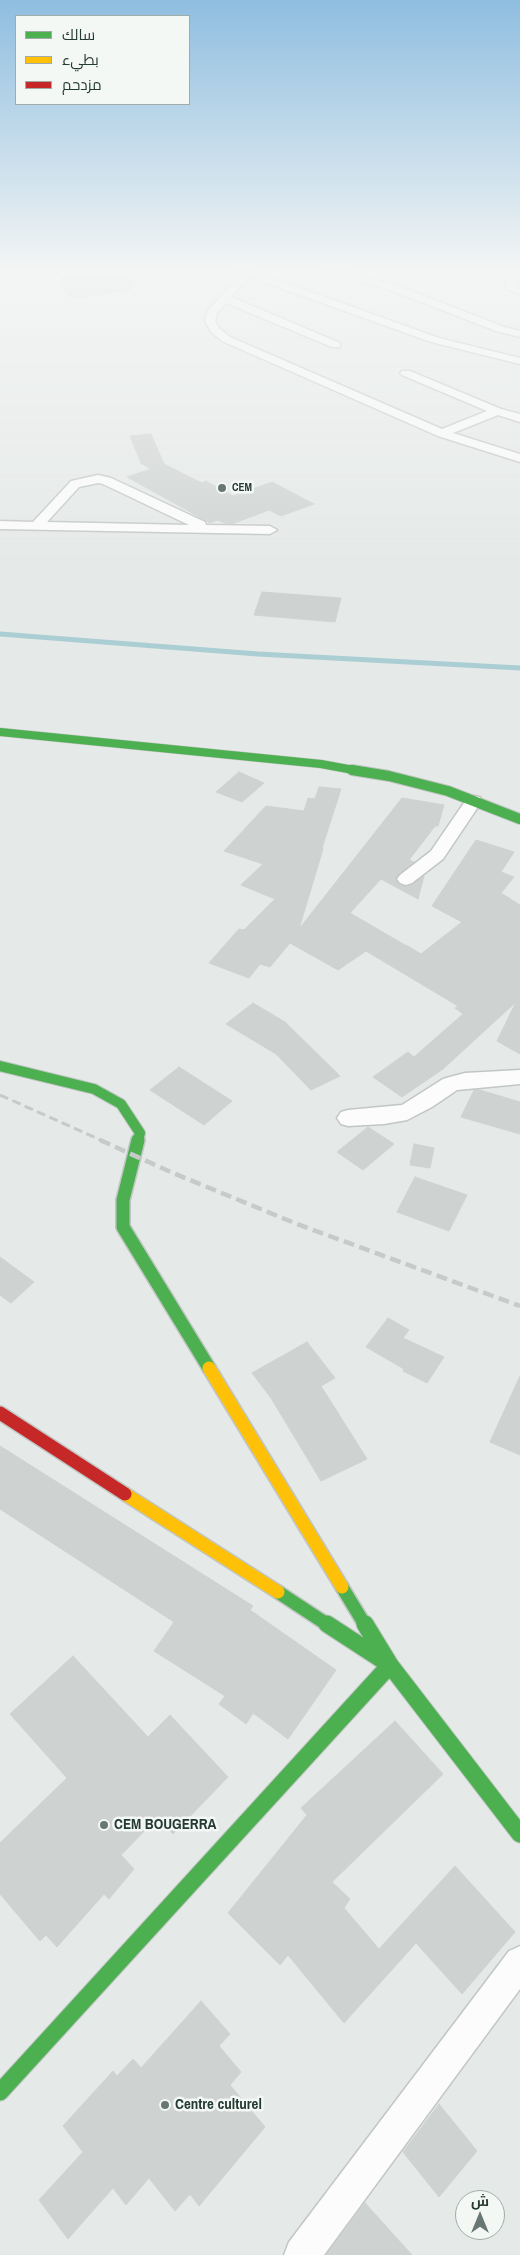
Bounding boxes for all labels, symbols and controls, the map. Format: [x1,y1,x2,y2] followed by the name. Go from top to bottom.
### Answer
[15,15,190,105] legend
[62,24,95,45] text: سالك
[62,49,99,70] text: بطيء
[62,74,102,95] text: مزدحم
[232,481,252,495] place label: CEM
[216,482,228,494] marker: CEM
[114,1816,216,1834] place label: CEM BOUGERRA
[98,1819,110,1831] marker: CEM BOUGERRA
[175,2096,262,2114] place label: Centre culturel
[159,2099,171,2111] marker: Centre culturel
[455,2190,505,2240] north arrow
[471,2192,489,2210] text: ش

